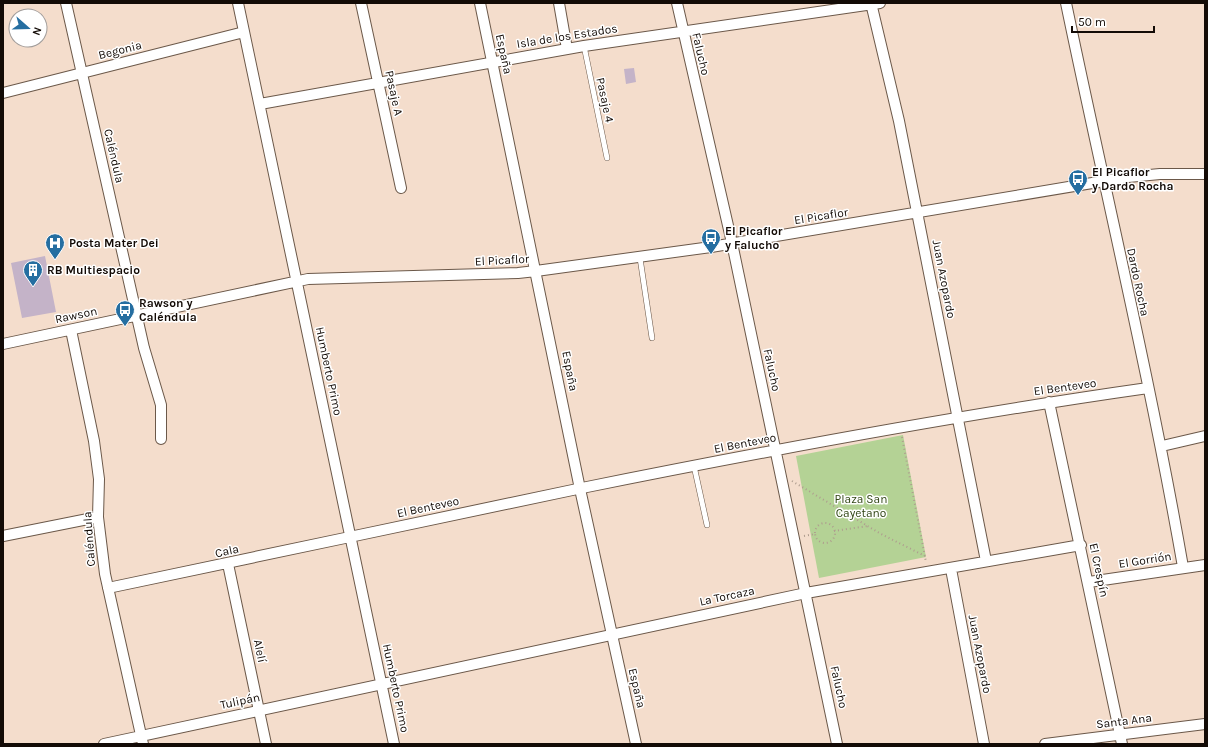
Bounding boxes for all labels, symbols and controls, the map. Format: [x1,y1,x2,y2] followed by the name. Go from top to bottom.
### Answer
[8,8,48,48] north arrow
[1072,8,1154,34] scale bar
[1078,15,1106,29] text: 50 m
[516,21,618,51] street label: Isla de los Estados
[29,25,44,37] text: N
[689,31,713,77] street label: Falucho
[493,33,515,75] street label: España
[97,38,143,62] street label: Begonia
[382,69,406,117] street label: Pasaje A
[593,76,617,124] street label: Pasaje 4
[101,128,127,184] street label: Caléndula
[1092,165,1174,193] place label: El Picaflor y Dardo Rocha
[1067,168,1089,196] bus stop icon: El Picaflor y Dardo Rocha
[793,205,850,227] street label: El Picaflor
[725,224,783,252] place label: El Picaflor y Falucho
[700,227,722,255] bus stop icon: El Picaflor y Falucho
[44,232,66,260] hospital icon: Posta Mater Dei
[69,236,159,250] place label: Posta Mater Dei
[930,239,958,319] street label: Juan Azopardo
[1124,247,1152,317] street label: Dardo Rocha
[474,252,530,268] street label: El Picaflor
[22,259,44,287] building icon: RB Multiespacio
[47,263,140,277] place label: RB Multiespacio
[139,296,197,324] place label: Rawson y Caléndula
[114,299,136,327] bus stop icon: Rawson y Caléndula
[54,304,98,326] street label: Rawson
[313,325,345,417] street label: Humberto Primo
[761,347,783,393] street label: Falucho
[559,350,581,392] street label: España
[1033,376,1097,398] street label: El Benteveo
[713,430,777,456] street label: El Benteveo
[835,492,887,520] park label: Plaza San Cayetano
[396,494,460,520] street label: El Benteveo
[80,511,98,567] street label: Caléndula
[214,542,240,560] street label: Cala
[1086,542,1112,598] street label: El Crespín
[1118,549,1172,571] street label: El Gorrión
[698,583,756,609] street label: La Torcaza
[966,614,994,694] street label: Juan Azopardo
[251,638,269,664] street label: Alelí
[380,642,412,734] street label: Humberto Primo
[828,664,850,710] street label: Falucho
[626,667,648,709] street label: España
[219,690,261,712] street label: Tulipán
[1095,711,1153,731] street label: Santa Ana

